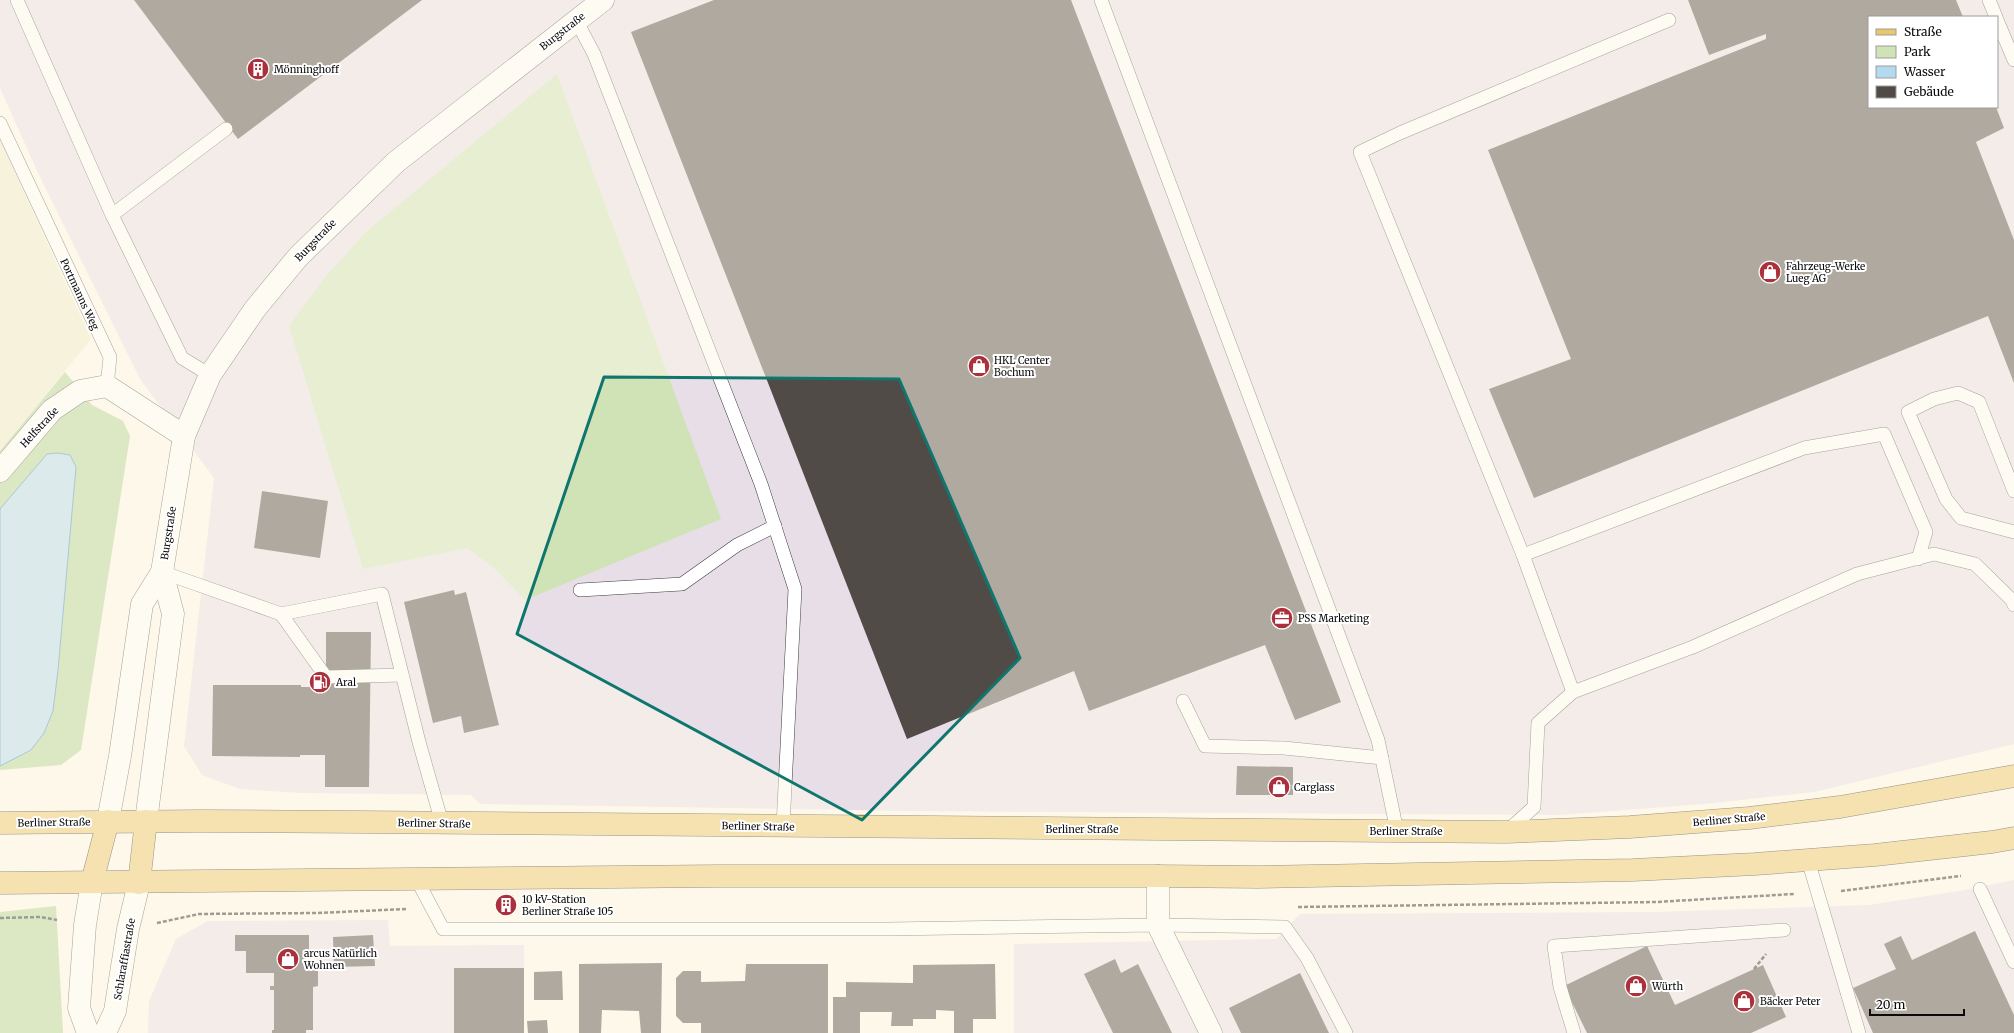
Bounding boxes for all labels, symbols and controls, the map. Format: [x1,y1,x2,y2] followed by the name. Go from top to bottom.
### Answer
[537,10,587,53] street label: Burgstraße
[1868,16,1998,108] legend
[1904,24,1942,39] text: Straße
[1904,44,1931,59] text: Park
[245,56,271,82] building icon: Mönninghoff
[274,63,340,76] place label: Mönninghoff
[1903,64,1946,79] text: Wasser
[1904,84,1954,99] text: Gebäude
[292,217,339,264] street label: Burgstraße
[57,256,102,332] street label: Portmanns Weg
[1757,259,1783,285] shop icon: Fahrzeug-Werke Lueg AG
[1786,260,1865,285] place label: Fahrzeug-Werke Lueg AG
[966,353,992,379] shop icon: HKL Center Bochum
[994,354,1050,379] place label: HKL Center Bochum
[17,404,61,450] street label: Helfstraße
[158,506,179,561] street label: Burgstraße
[1269,605,1295,631] office icon: PSS Marketing
[1298,612,1369,625] place label: PSS Marketing
[307,669,333,695] fuel station icon: Aral
[335,676,356,689] place label: Aral
[1266,774,1292,800] shop icon: Carglass
[1294,781,1335,794] place label: Carglass
[1692,810,1766,829] street label: Berliner Straße
[17,815,91,830] street label: Berliner Straße
[397,816,471,831] street label: Berliner Straße
[721,819,795,834] street label: Berliner Straße
[1046,823,1118,836] street label: Berliner Straße
[1370,825,1442,838] street label: Berliner Straße
[493,892,519,918] building icon: 10 kV-Station Berliner Straße 105
[522,893,614,918] place label: 10 kV-Station Berliner Straße 105
[111,917,138,1001] street label: Schlaraffiastraße
[275,946,301,972] shop icon: arcus Natürlich Wohnen
[303,947,378,972] place label: arcus Natürlich Wohnen
[1623,973,1649,999] shop icon: Würth
[1651,980,1683,993] place label: Würth
[1731,988,1757,1014] shop icon: Bäcker Peter
[1870,991,1964,1017] scale bar
[1760,995,1821,1008] place label: Bäcker Peter
[1876,997,1905,1012] text: 20 m

